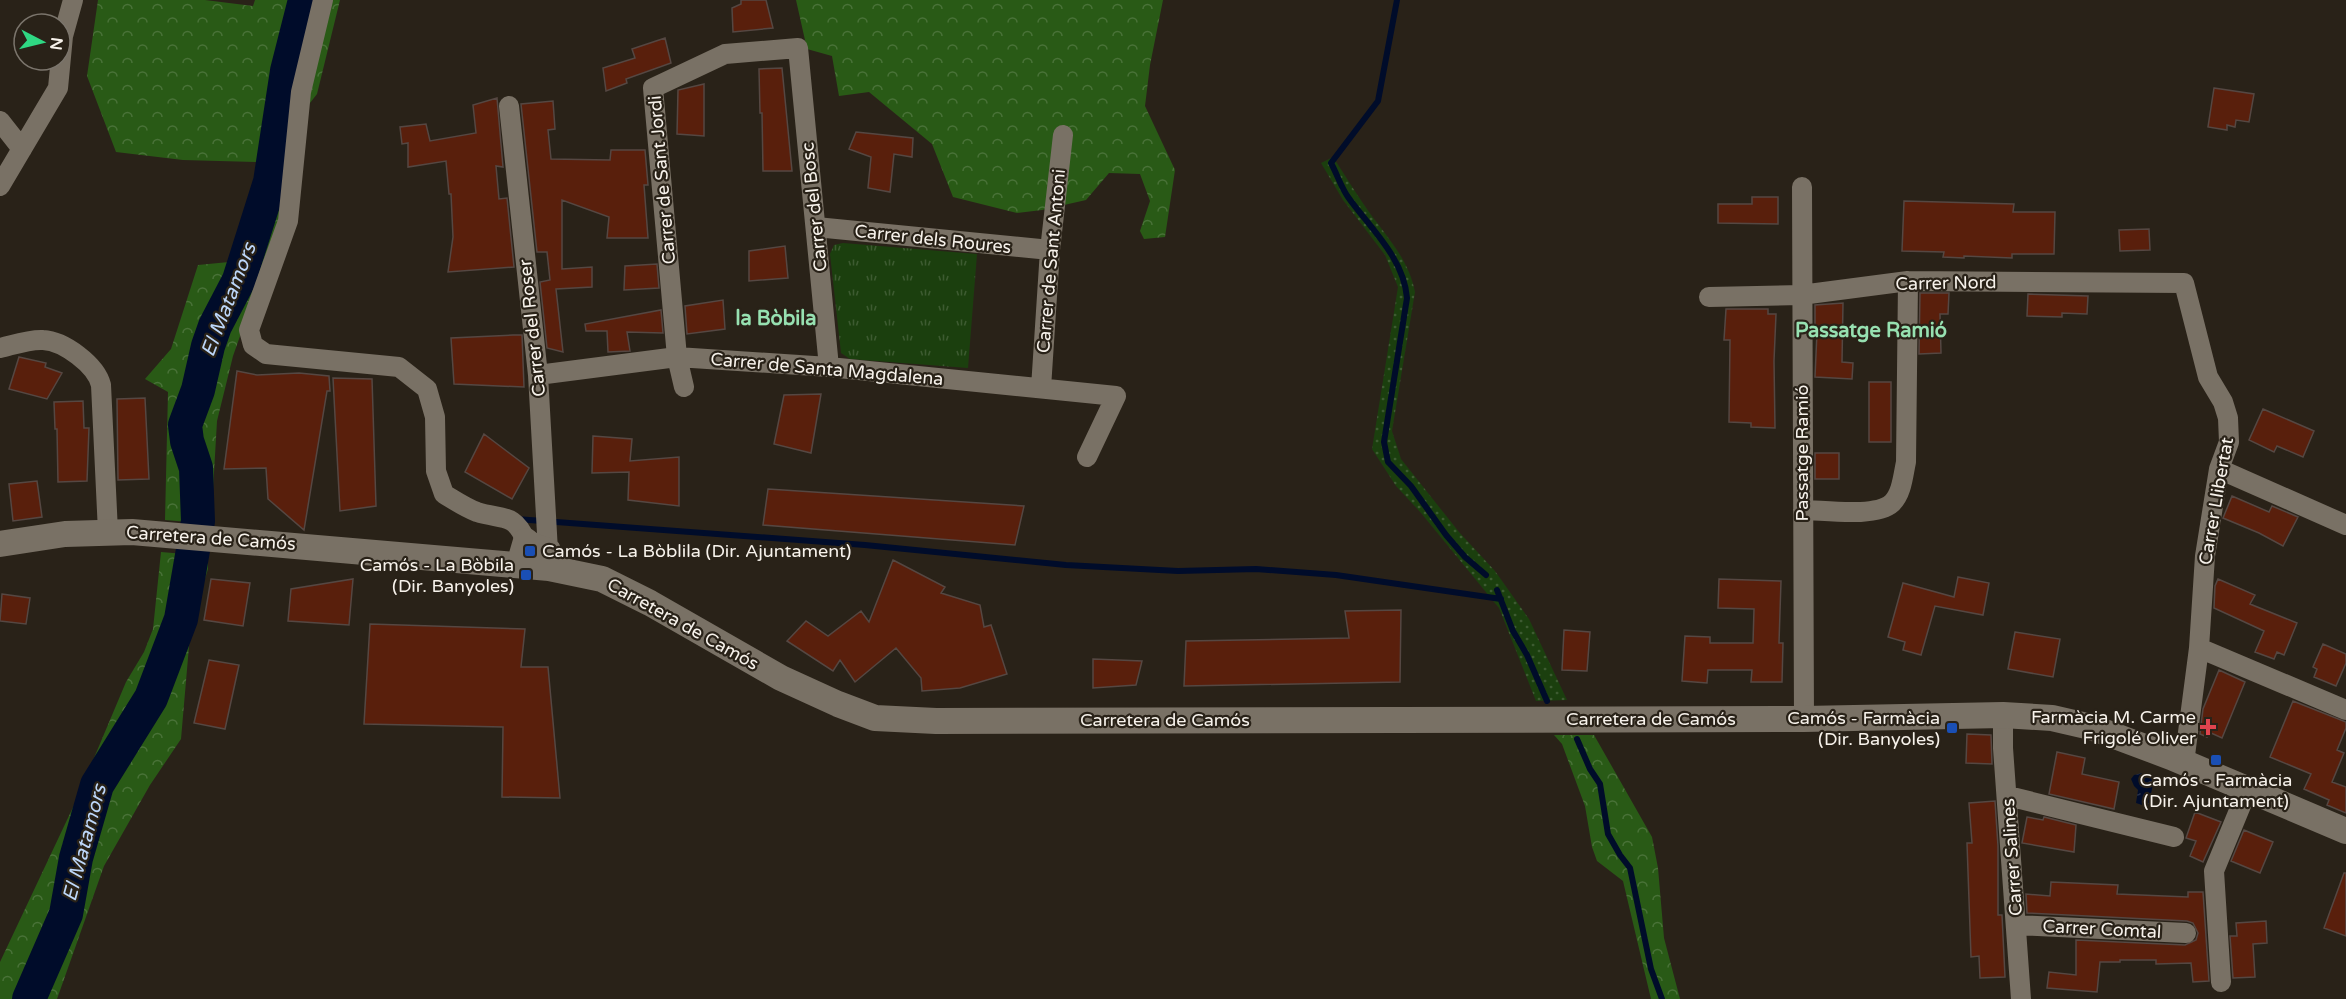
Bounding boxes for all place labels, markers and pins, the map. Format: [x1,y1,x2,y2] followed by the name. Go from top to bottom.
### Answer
[542,540,851,562] place label: Camós - La Bòblila (Dir. Ajuntament)
[523,544,537,558] marker: Camós - La Bòblila (Dir. Ajuntament)
[360,554,514,597] place label: Camós - La Bòbila (Dir. Banyoles)
[519,568,533,582] marker: Camós - La Bòbila (Dir. Banyoles)
[2031,706,2196,749] place label: Farmàcia M. Carme Frigolé Oliver
[1787,707,1940,750] place label: Camós - Farmàcia (Dir. Banyoles)
[2201,720,2215,734] marker: Farmàcia M. Carme Frigolé Oliver
[1945,721,1959,735] marker: Camós - Farmàcia (Dir. Banyoles)
[2209,753,2223,767] marker: Camós - Farmàcia (Dir. Ajuntament)
[2140,769,2292,812] place label: Camós - Farmàcia (Dir. Ajuntament)

